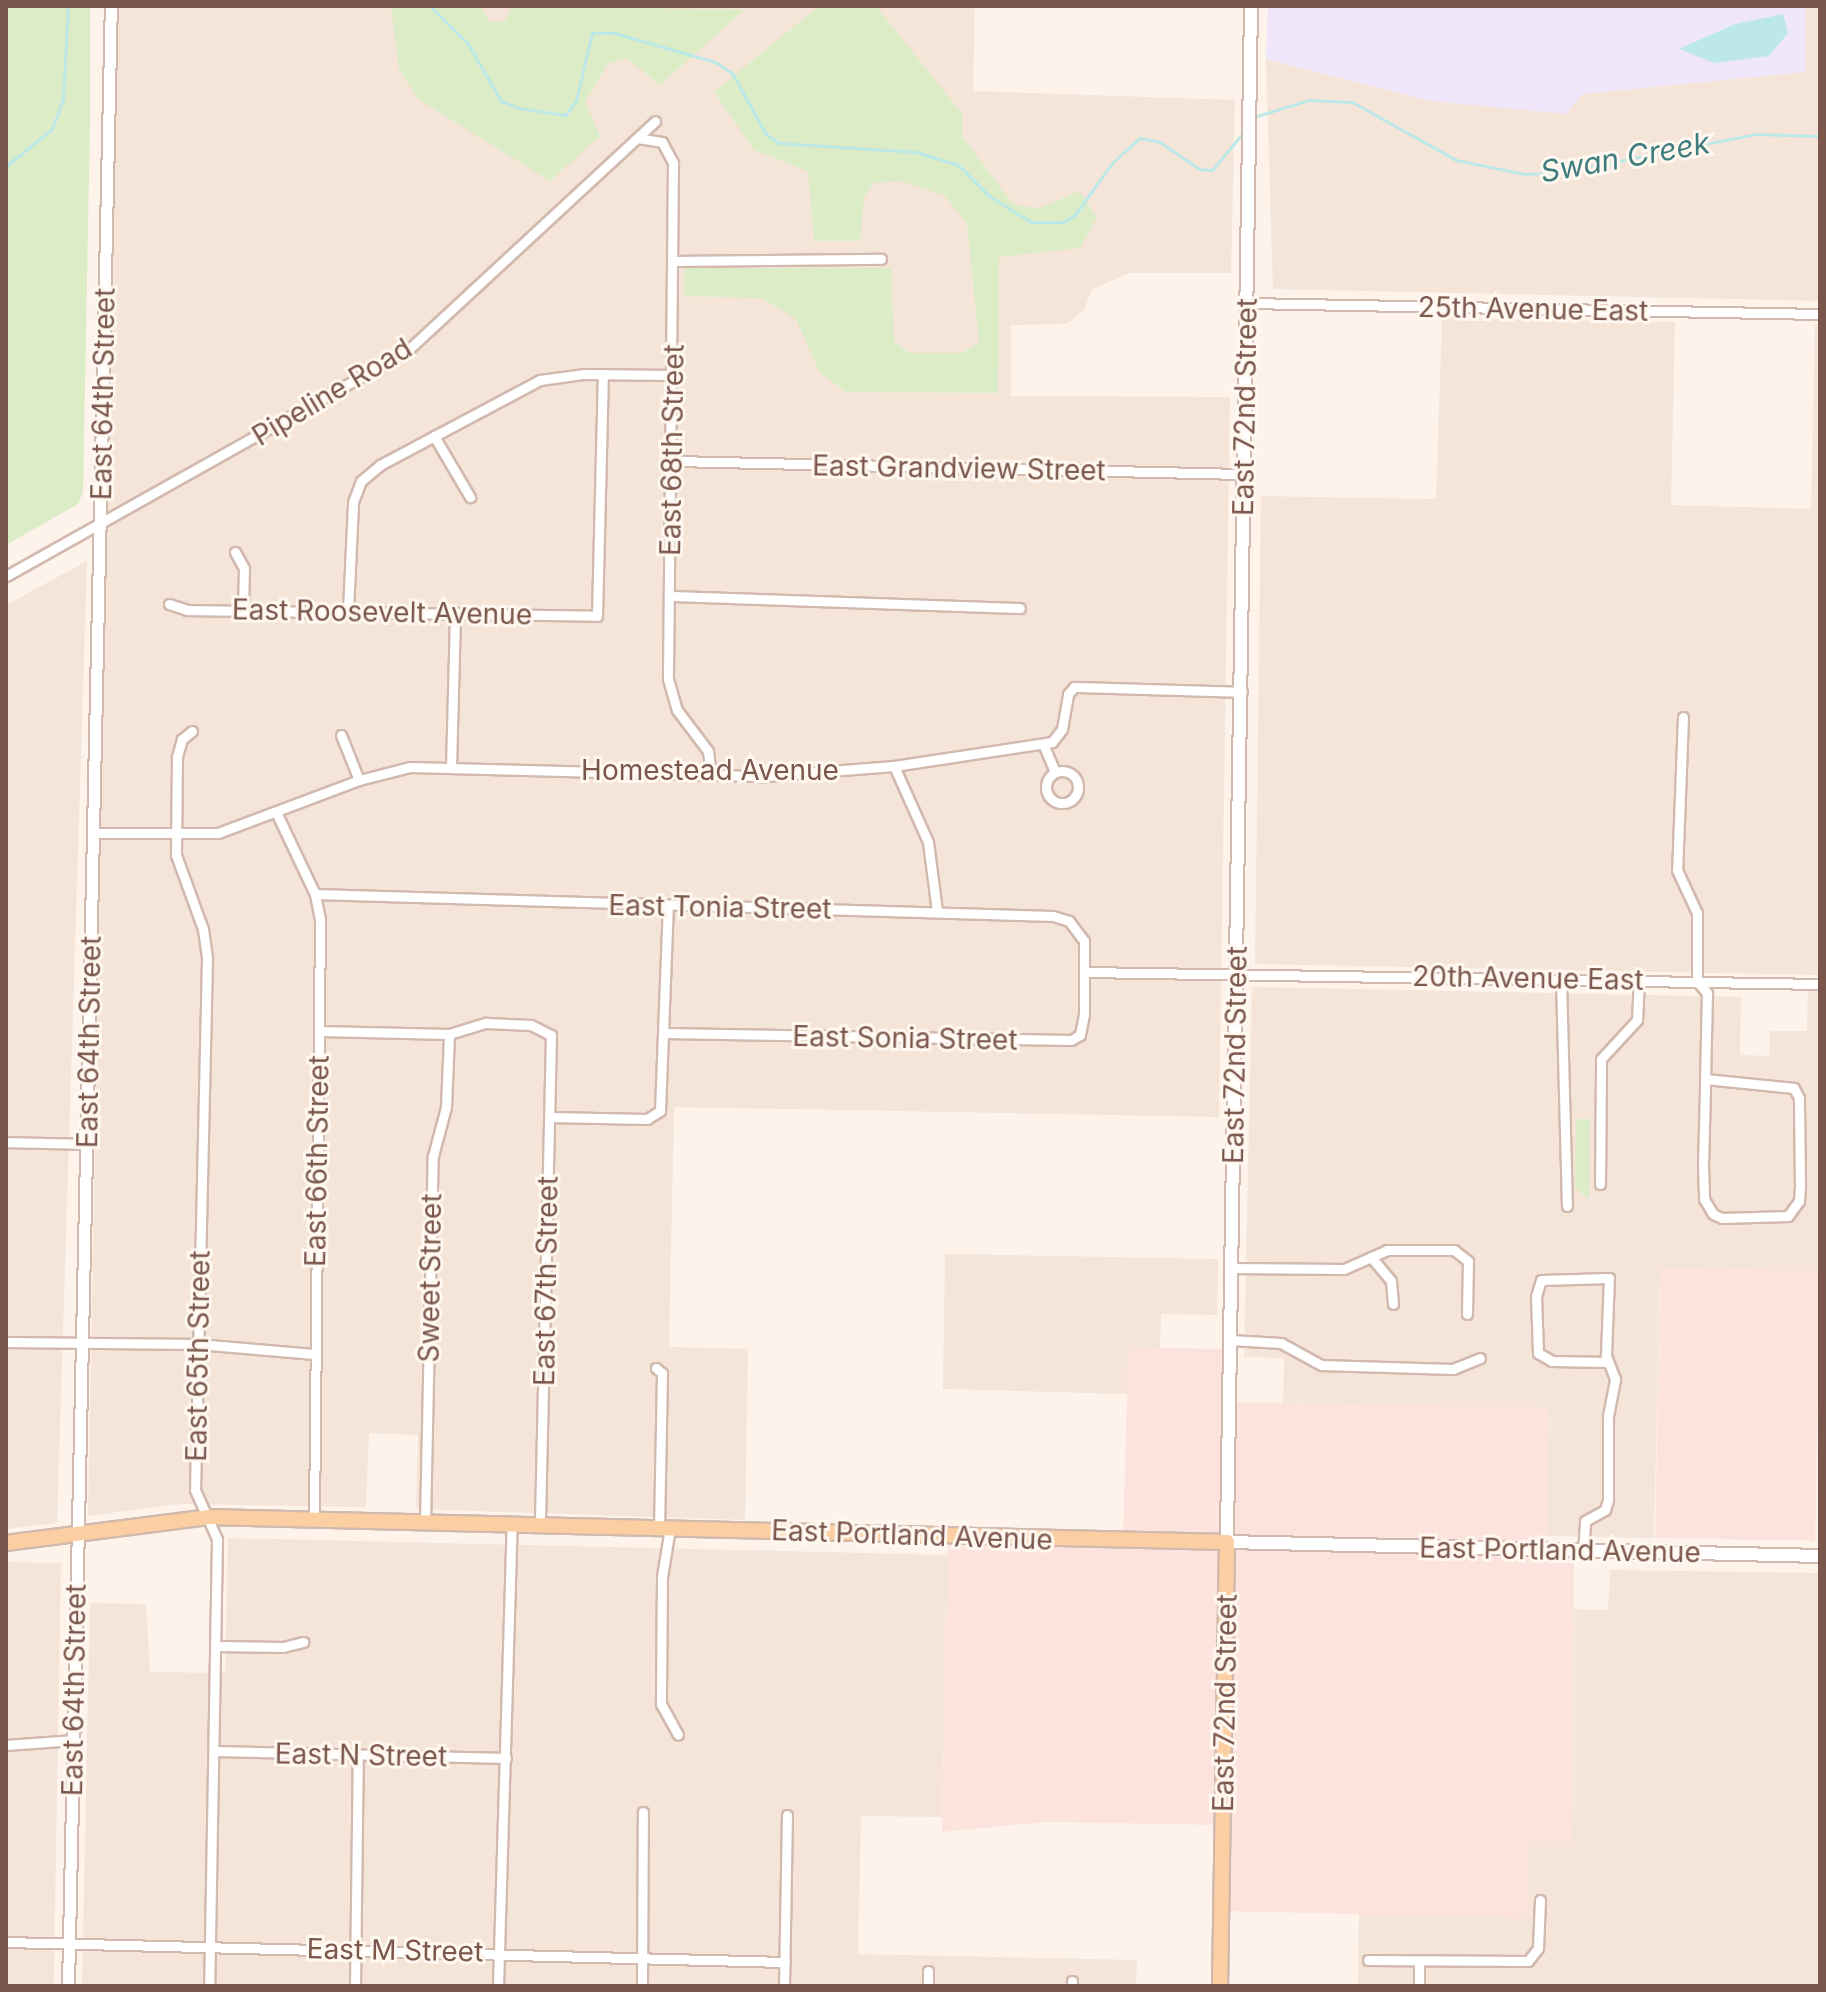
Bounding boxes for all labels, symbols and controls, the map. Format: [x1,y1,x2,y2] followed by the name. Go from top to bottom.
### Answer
[1537,124,1713,190] water label: Swan Creek
[84,288,122,500] street label: East 64th Street
[1418,290,1648,328] street label: 25th Avenue East
[1226,298,1264,516] street label: East 72nd Street
[246,331,418,453] street label: Pipeline Road
[653,344,691,556] street label: East 68th Street
[812,449,1106,487] street label: East Grandview Street
[232,593,532,631] street label: East Roosevelt Avenue
[581,753,839,787] street label: Homestead Avenue
[608,888,832,926] street label: East Tonia Street
[70,936,108,1148] street label: East 64th Street
[1216,946,1254,1164] street label: East 72nd Street
[1412,959,1644,997] street label: 20th Avenue East
[792,1019,1018,1057] street label: East Sonia Street
[298,1055,336,1267] street label: East 66th Street
[527,1176,565,1386] street label: East 67th Street
[412,1193,448,1363] street label: Sweet Street
[179,1250,217,1462] street label: East 65th Street
[771,1513,1053,1557] street label: East Portland Avenue
[1419,1531,1701,1569] street label: East Portland Avenue
[55,1584,93,1796] street label: East 64th Street
[1206,1594,1244,1812] street label: East 72nd Street
[275,1737,447,1773] street label: East N Street
[306,1932,484,1968] street label: East M Street

